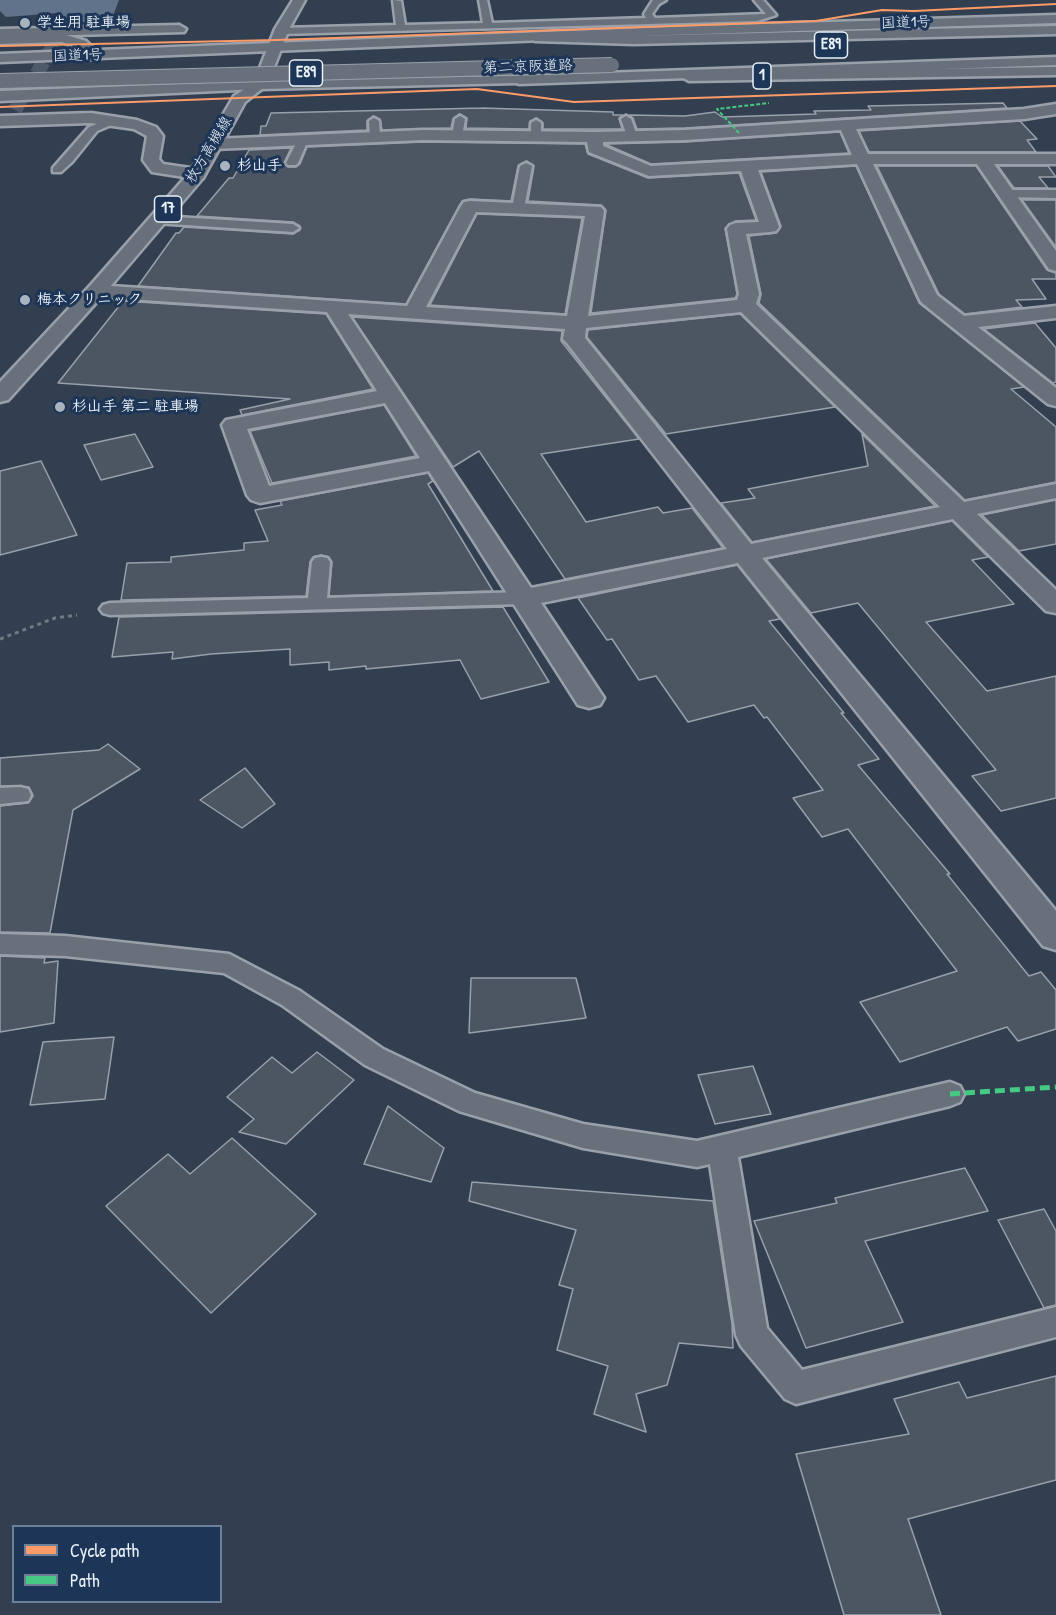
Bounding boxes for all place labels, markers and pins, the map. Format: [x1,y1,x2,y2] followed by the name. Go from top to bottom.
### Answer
[37,14,130,32] place label: 学生用 駐車場
[18,16,32,30] marker: 学生用 駐車場
[237,157,282,175] place label: 杉山手
[218,159,232,173] marker: 杉山手
[37,291,142,309] place label: 梅本クリニック
[18,293,32,307] marker: 梅本クリニック
[72,398,199,416] place label: 杉山手 第二 駐車場
[53,400,67,414] marker: 杉山手 第二 駐車場

